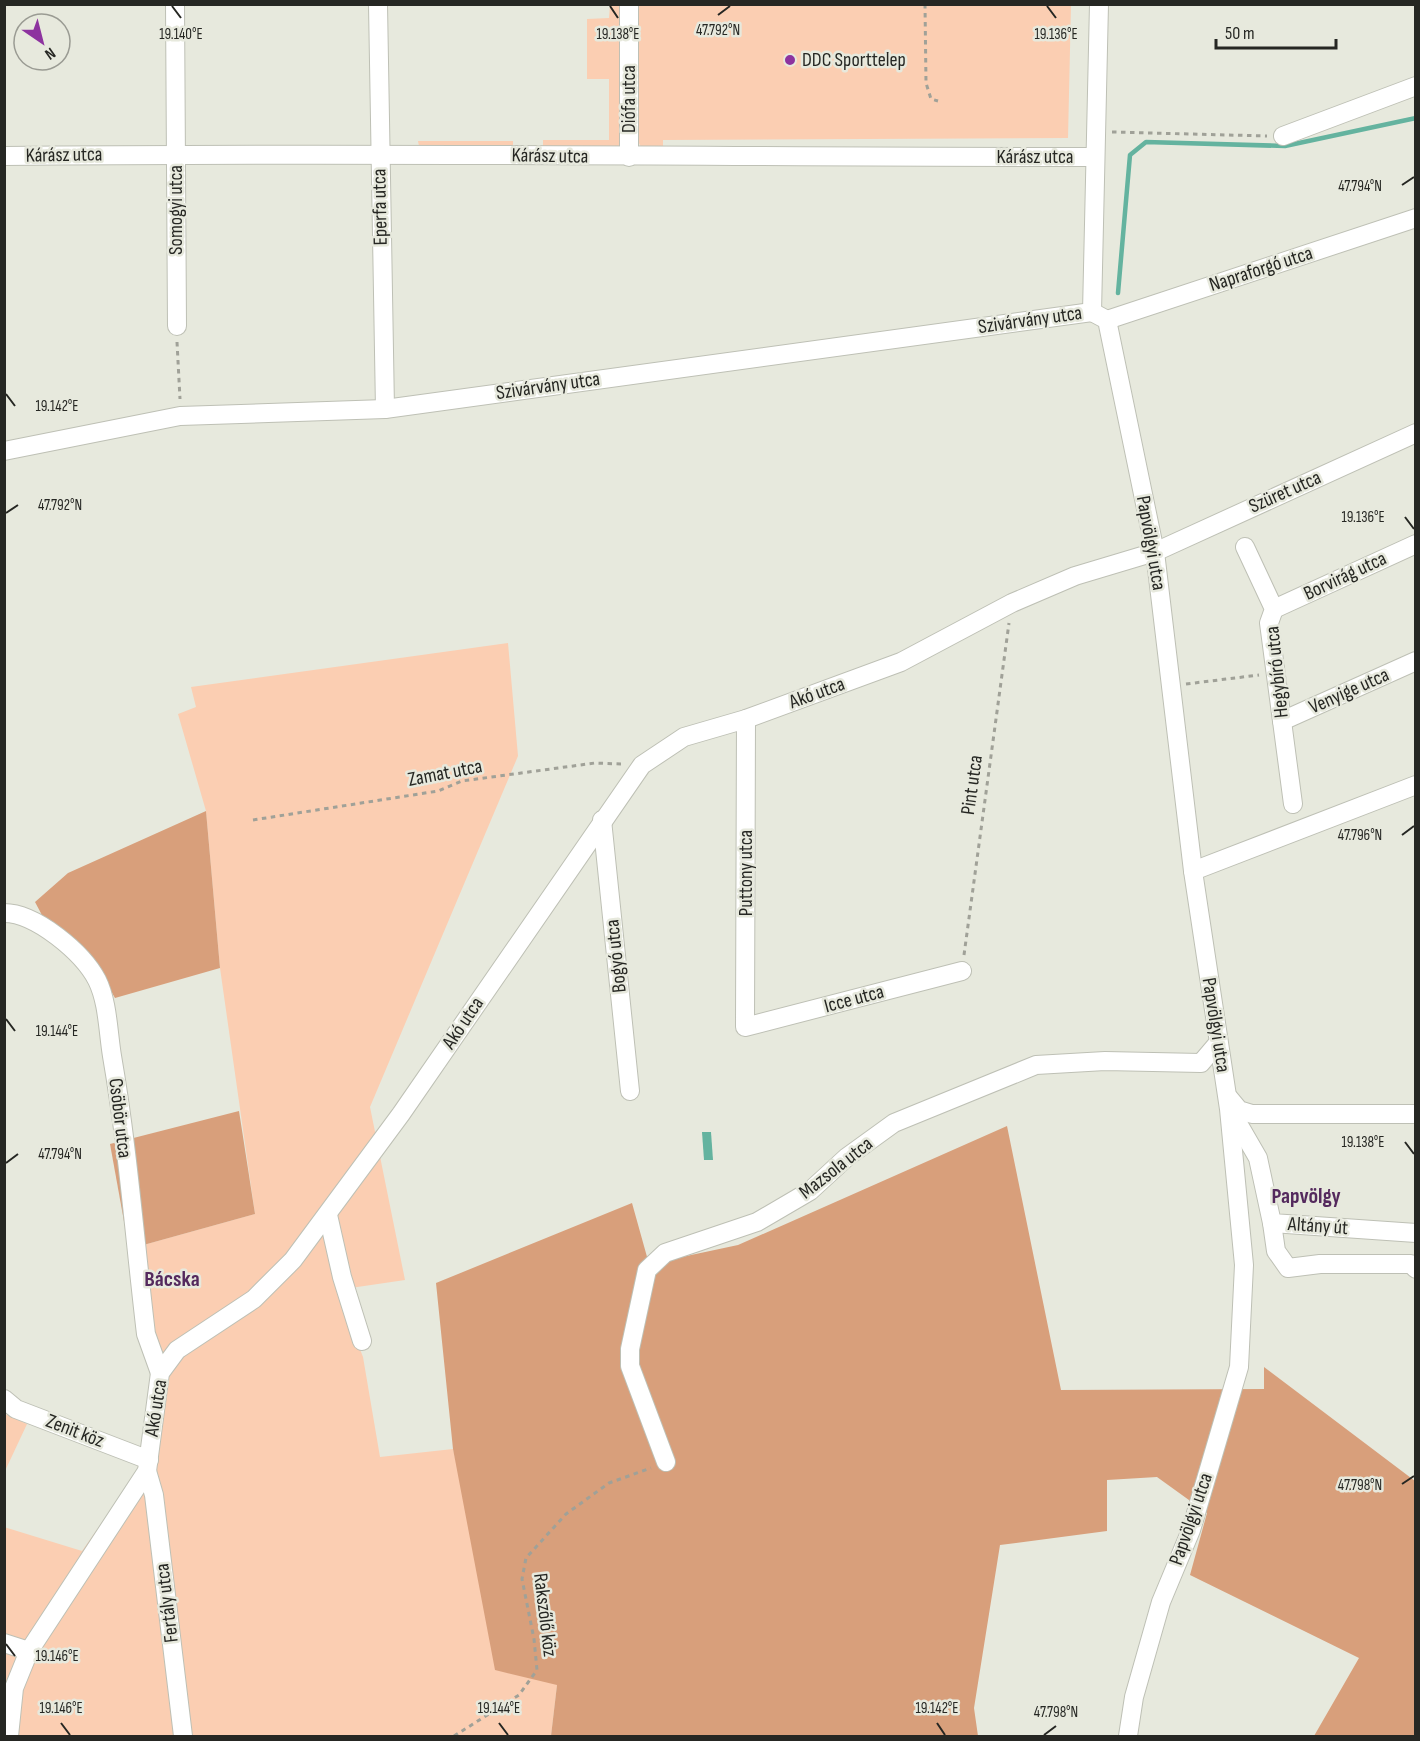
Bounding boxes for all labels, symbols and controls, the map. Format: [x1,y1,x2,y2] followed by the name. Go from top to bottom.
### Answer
[12,12,72,72] north arrow
[1216,12,1336,50] scale bar
[696,21,740,40] text: 47.792°N
[1225,23,1255,44] text: 50 m
[159,25,203,44] text: 19.140°E
[596,25,640,44] text: 19.138°E
[1034,25,1078,44] text: 19.136°E
[41,43,59,63] text: N
[802,48,906,72] place label: DDC Sporttelep
[783,53,797,67] marker: DDC Sporttelep
[617,65,641,133] street label: Diófa utca
[25,142,103,168] street label: Kárász utca
[511,143,589,169] street label: Kárász utca
[997,145,1073,169] street label: Kárász utca
[164,165,188,255] street label: Somogyi utca
[367,168,393,246] street label: Eperfa utca
[1338,177,1382,196] text: 47.794°N
[1206,241,1316,297] street label: Napraforgó utca
[976,301,1084,339] street label: Szivárvány utca
[494,367,602,405] street label: Szivárvány utca
[36,397,78,416] text: 19.142°E
[1245,465,1325,519] street label: Szüret utca
[1131,494,1171,592] street label: Papvölgyi utca
[38,496,82,515] text: 47.792°N
[1341,508,1385,527] text: 19.136°E
[1300,546,1390,606] street label: Borvirág utca
[1260,625,1294,719] street label: Hegybíró utca
[1305,663,1393,719] street label: Venyige utca
[785,672,848,714] street label: Akó utca
[406,754,484,792] street label: Zamat utca
[956,754,988,816] street label: Pint utca
[1338,826,1382,845] text: 47.796°N
[734,830,758,916] street label: Puttony utca
[600,918,632,994] street label: Bogyó utca
[1197,976,1235,1074] street label: Papvölgyi utca
[822,980,886,1018] street label: Icce utca
[436,993,489,1054] street label: Akó utca
[36,1022,78,1041] text: 19.144°E
[103,1077,137,1159] street label: Csöbör utca
[794,1132,878,1204] street label: Mazsola utca
[1341,1133,1385,1152] text: 19.138°E
[38,1145,82,1164] text: 47.794°N
[1271,1183,1341,1210] district label: Papvölgy
[1286,1212,1349,1240] street label: Altány út
[144,1266,200,1293] district label: Bácska
[140,1378,172,1439] street label: Akó utca
[43,1409,107,1453] street label: Zenit köz
[1164,1470,1218,1568] street label: Papvölgyi utca
[1338,1476,1382,1495] text: 47.798°N
[150,1562,184,1644] street label: Fertály utca
[528,1572,562,1658] street label: Rakszőlő köz
[35,1647,79,1666] text: 19.146°E
[39,1699,83,1718] text: 19.146°E
[478,1699,520,1718] text: 19.144°E
[916,1699,958,1718] text: 19.142°E
[1034,1703,1078,1722] text: 47.798°N

